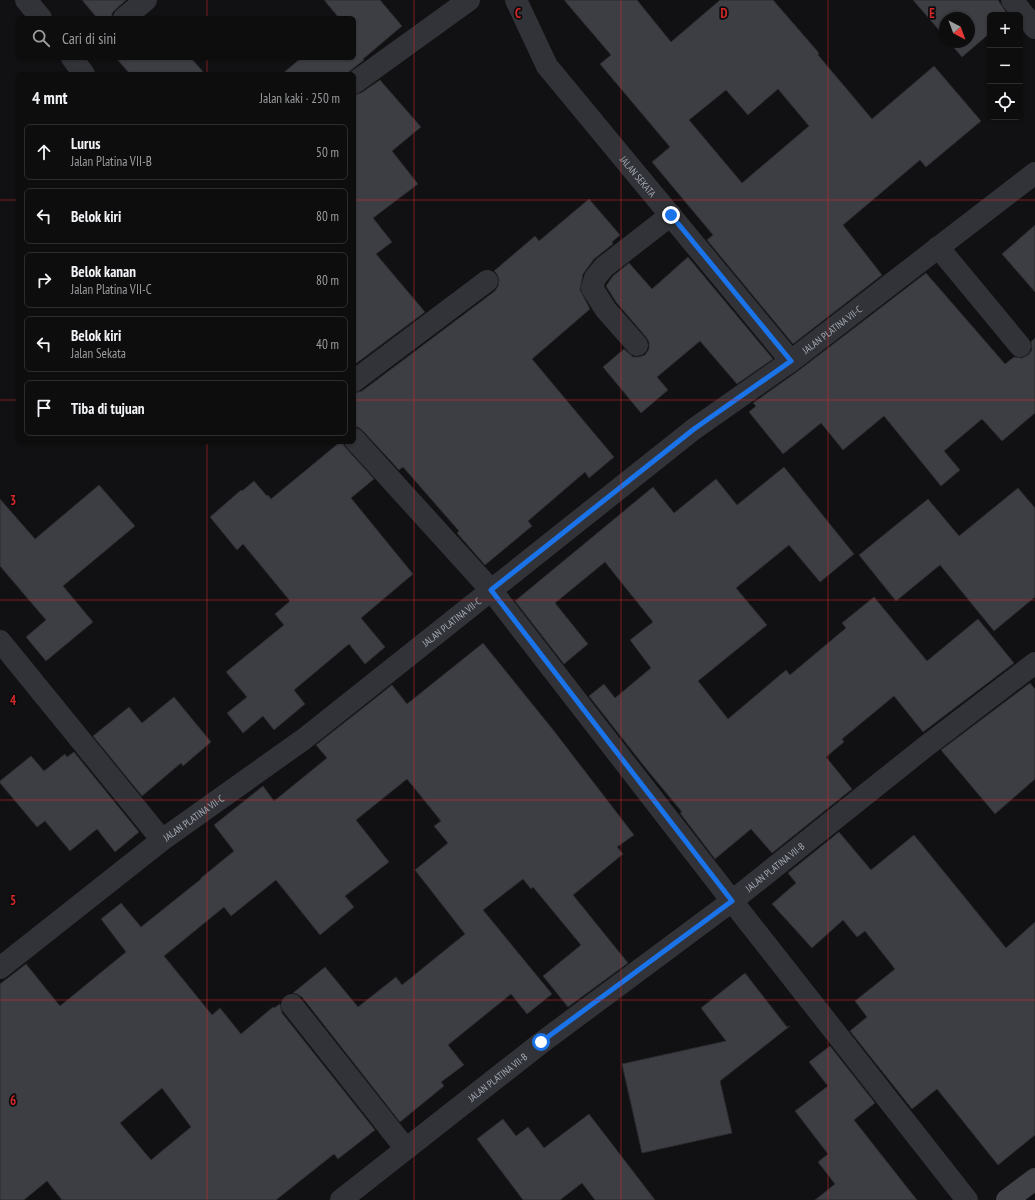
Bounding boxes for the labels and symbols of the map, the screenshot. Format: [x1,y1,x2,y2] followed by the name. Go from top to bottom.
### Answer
[515,5,521,22] text: C
[721,5,728,22] text: D
[929,5,935,22] text: E
[939,12,975,48] north arrow
[616,152,659,200] street label: JALAN SEKATA
[662,206,680,224] route end
[799,303,865,358] street label: JALAN PLATINA VII-C
[10,492,16,509] text: 3
[419,595,484,650] street label: JALAN PLATINA VII-C
[10,692,17,709] text: 4
[160,792,227,845] street label: JALAN PLATINA VII-C
[742,840,808,895] street label: JALAN PLATINA VII-B
[10,892,16,909] text: 5
[532,1033,550,1051] route start
[465,1050,530,1105] street label: JALAN PLATINA VII-B
[10,1092,16,1109] text: 6

